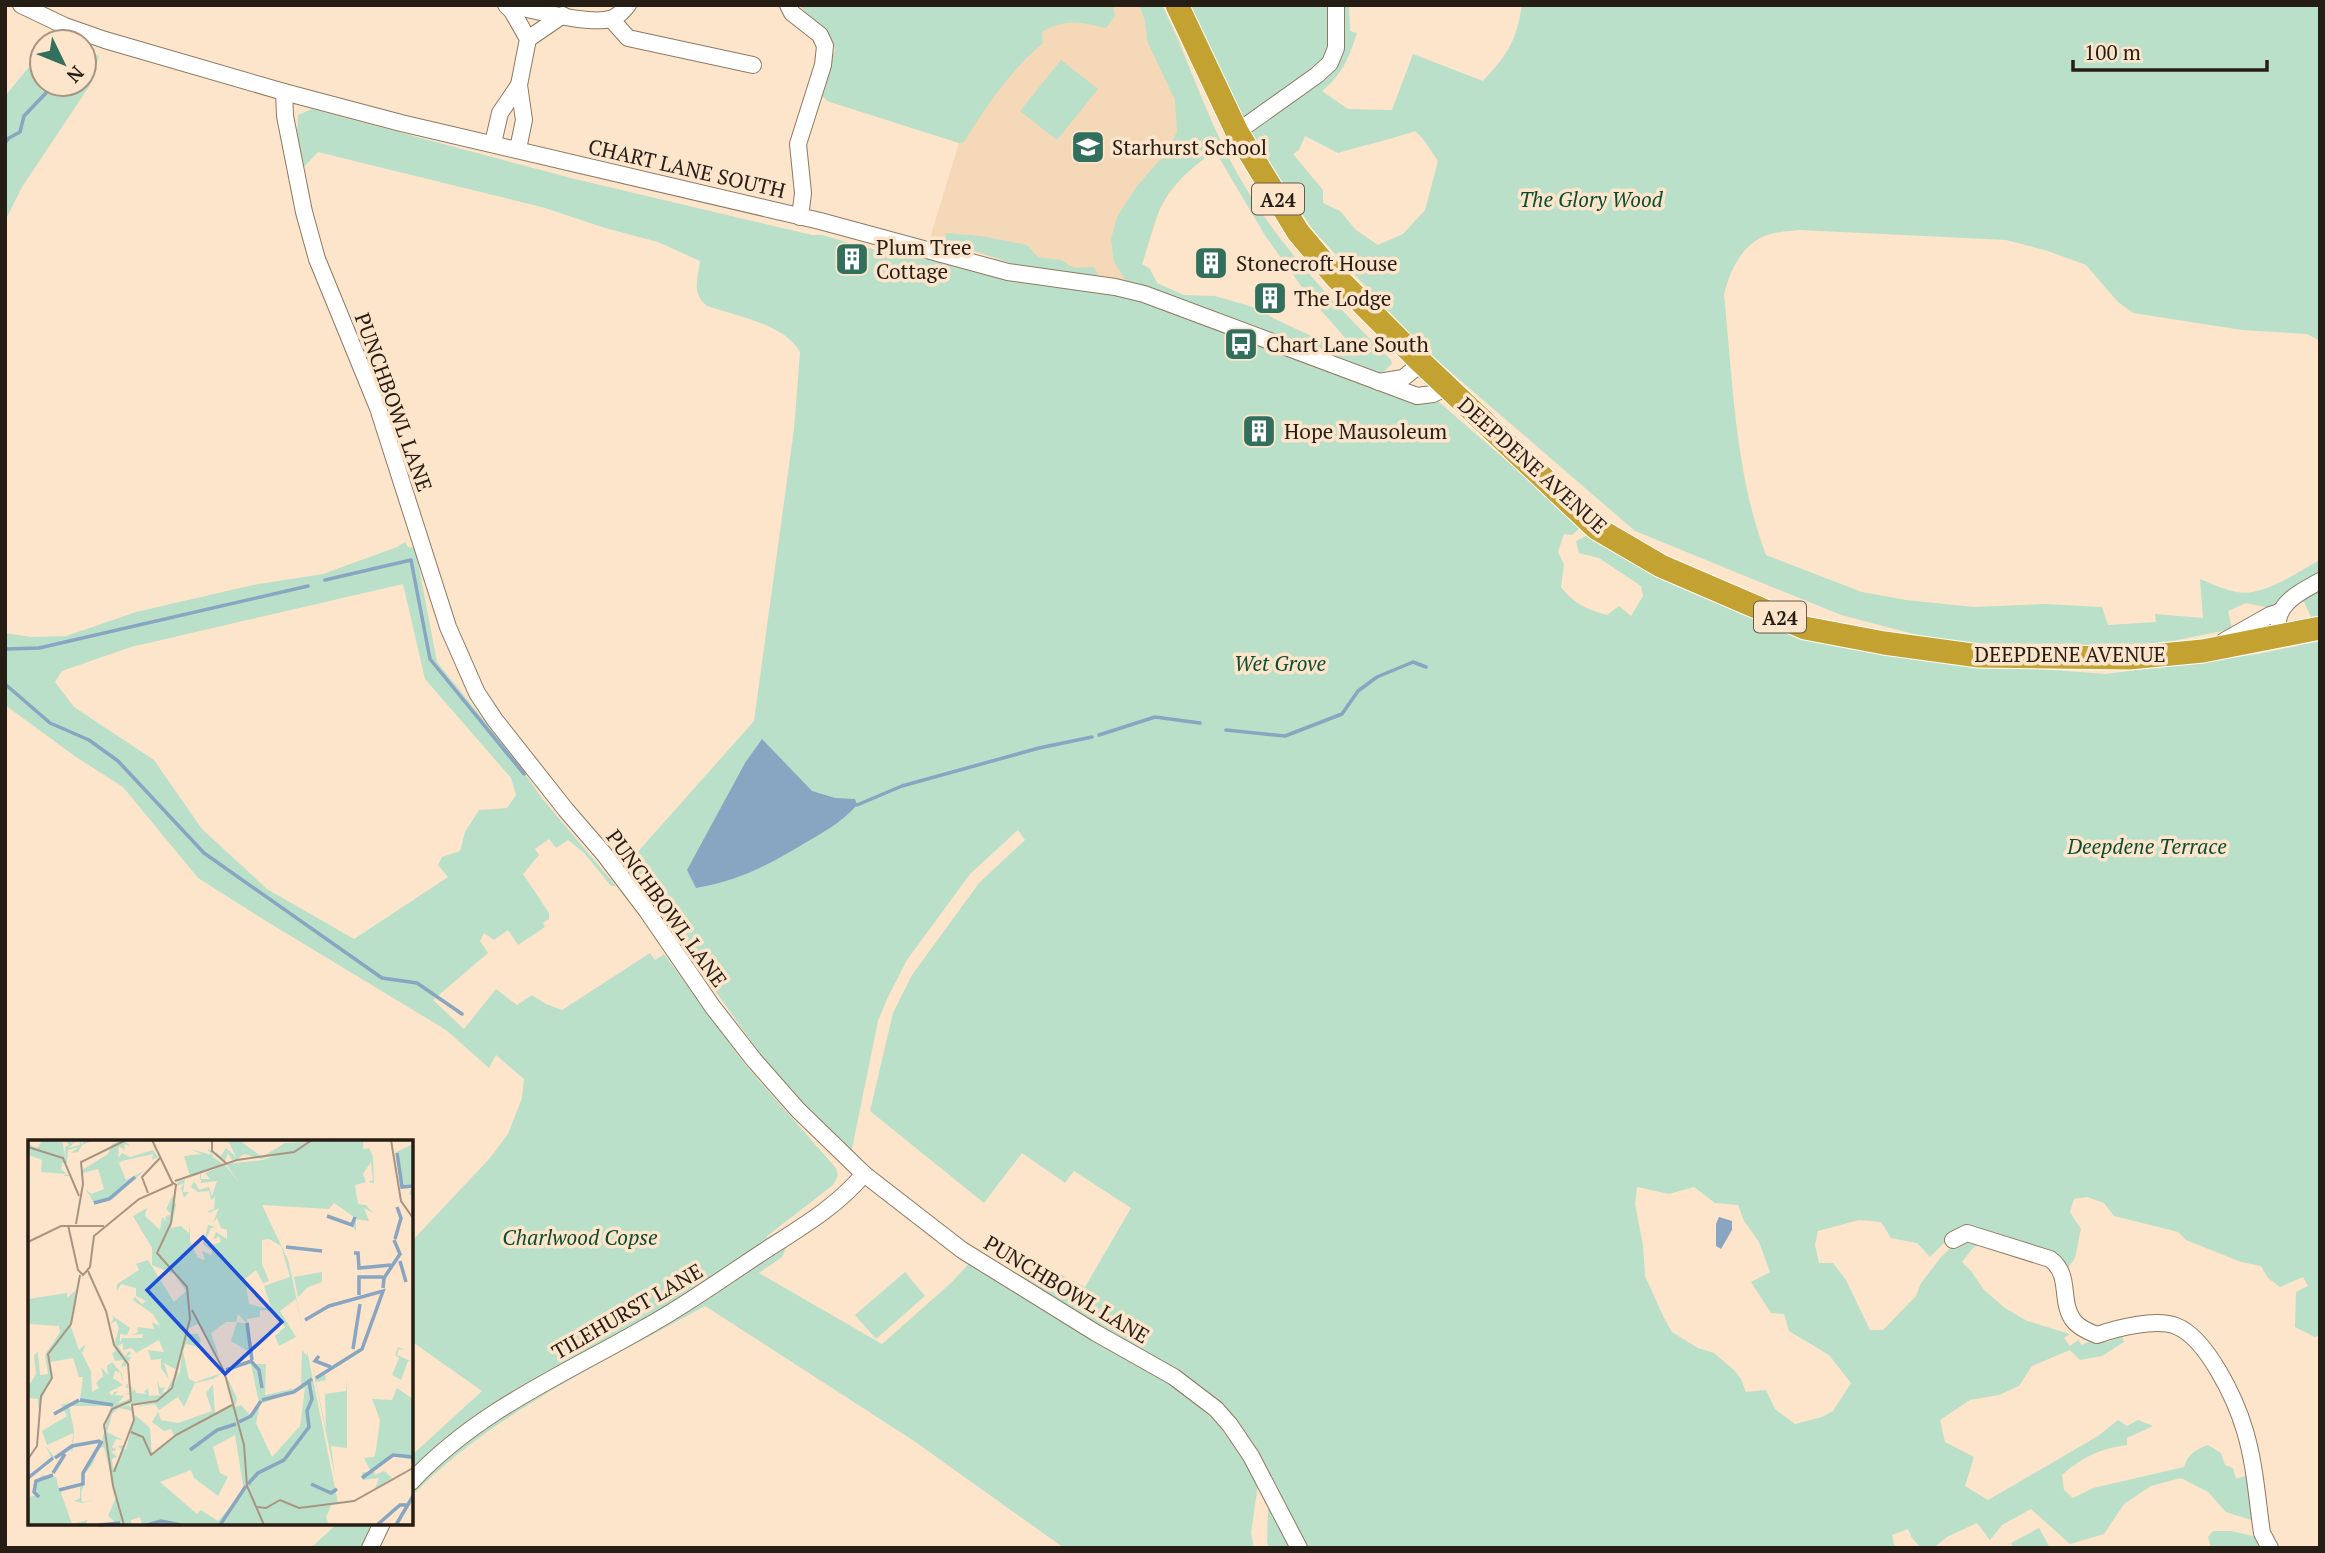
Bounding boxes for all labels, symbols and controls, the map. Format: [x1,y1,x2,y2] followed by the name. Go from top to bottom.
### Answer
[28,28,98,98] north arrow
[2073,28,2267,72] scale bar
[2084,38,2141,66] text: 100 m
[61,61,90,89] text: N
[1069,128,1107,166] school or university icon: Starhurst School
[586,132,788,204] street label: CHART LANE SOUTH
[1112,133,1267,161] place label: Starhurst School
[1252,183,1304,214] road number: A24
[1519,185,1664,213] park label: The Glory Wood
[876,233,972,285] place label: Plum Tree Cottage
[833,240,871,278] building icon: Plum Tree Cottage
[1192,244,1230,282] building icon: Stonecroft House
[1236,249,1398,277] place label: Stonecroft House
[1251,279,1289,317] building icon: The Lodge
[1294,284,1391,312] place label: The Lodge
[349,309,439,495] street label: PUNCHBOWL LANE
[1222,325,1260,363] bus stop icon: Chart Lane South
[1266,330,1429,358] place label: Chart Lane South
[1452,390,1614,540] street label: DEEPDENE AVENUE
[1240,412,1278,450] building icon: Hope Mausoleum
[1284,417,1447,445] place label: Hope Mausoleum
[1754,602,1806,632] road number: A24
[1974,640,2166,668] street label: DEEPDENE AVENUE
[1234,649,1326,677] park label: Wet Grove
[600,824,734,992] street label: PUNCHBOWL LANE
[2066,832,2227,860] park label: Deepdene Terrace
[28,1140,413,1525] inset map
[502,1223,658,1251] park label: Charlwood Copse
[979,1229,1155,1349] street label: PUNCHBOWL LANE
[546,1256,708,1366] street label: TILEHURST LANE

